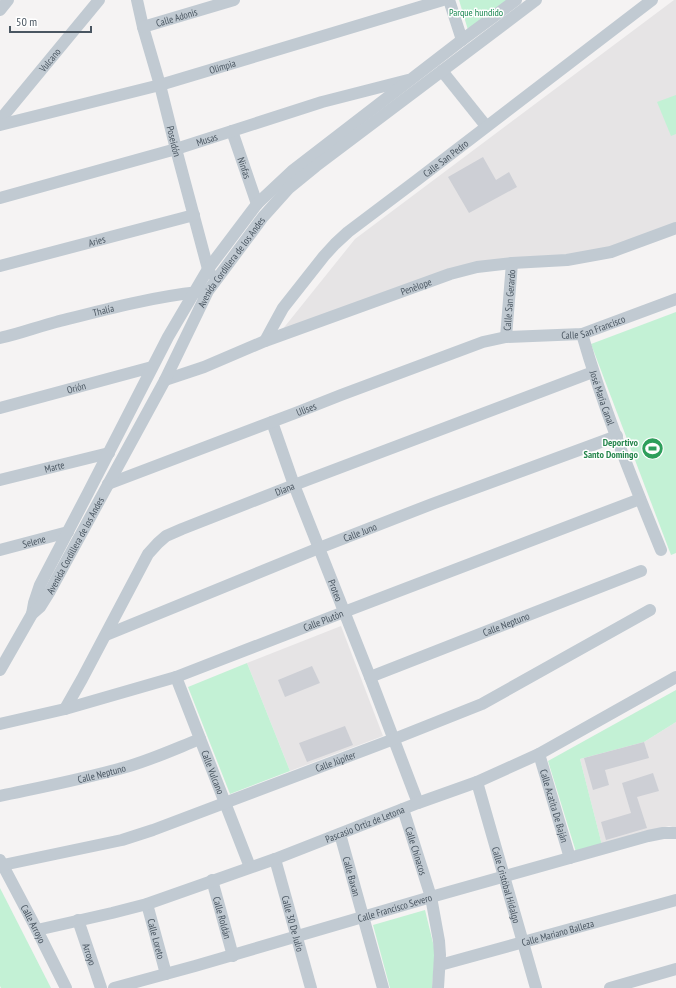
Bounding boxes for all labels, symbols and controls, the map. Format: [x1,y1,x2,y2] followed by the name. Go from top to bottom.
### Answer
[154,5,199,29] street label: Calle Adonis
[449,6,503,19] park label: Parque hundido
[10,8,91,34] scale bar
[16,14,37,29] text: 50 m
[35,45,63,75] street label: Vulcano
[207,56,237,76] street label: Olimpia
[164,124,184,158] street label: Poseidón
[195,129,220,149] street label: Musas
[420,137,471,180] street label: Calle San Pedro
[235,155,255,181] street label: Ninfas
[195,213,268,310] street label: Avenida Cordillera de los Andes
[87,232,107,249] street label: Aries
[500,269,518,331] street label: Calle San Gerardo
[399,275,433,298] street label: Penèlope
[91,301,115,319] street label: Thalía
[561,312,627,341] street label: Calle San Francisco
[587,368,618,428] street label: José María Canal
[65,379,87,396] street label: Orión
[294,399,319,419] street label: Ulises
[640,435,666,461] sports icon: Deportivo Santo Domingo
[584,436,639,461] place label: Deportivo Santo Domingo
[43,458,66,475] street label: Marte
[273,479,296,498] street label: Diana
[43,494,107,596] street label: Avenida Cordillera de los Andes
[341,520,379,544] street label: Calle Juno
[21,532,47,550] street label: Selene
[326,578,346,603] street label: Proteo
[301,606,345,634] street label: Calle Plutòn
[481,609,531,639] street label: Calle Neptuno
[199,748,227,796] street label: Calle Vulcano
[313,748,358,775] street label: Calle Júpiter
[76,761,127,786] street label: Calle Neptuno
[537,768,571,844] street label: Calle Acatita De Baján
[323,803,406,845] street label: Pascasio Ortiz de Letona
[403,825,430,877] street label: Calle Chinacos
[489,845,524,925] street label: Calle Cristóbal Hidalgo
[340,855,364,898] street label: Calle Baxan
[356,891,433,925] street label: Calle Francisco Severo
[279,894,307,953] street label: Calle 30 De Julio
[210,895,234,940] street label: Calle Roldán
[18,902,49,945] street label: Calle Arroyo
[520,916,595,949] street label: Calle Mariano Balleza
[145,917,168,960] street label: Calle Loreto
[80,941,99,967] street label: Arroyo

